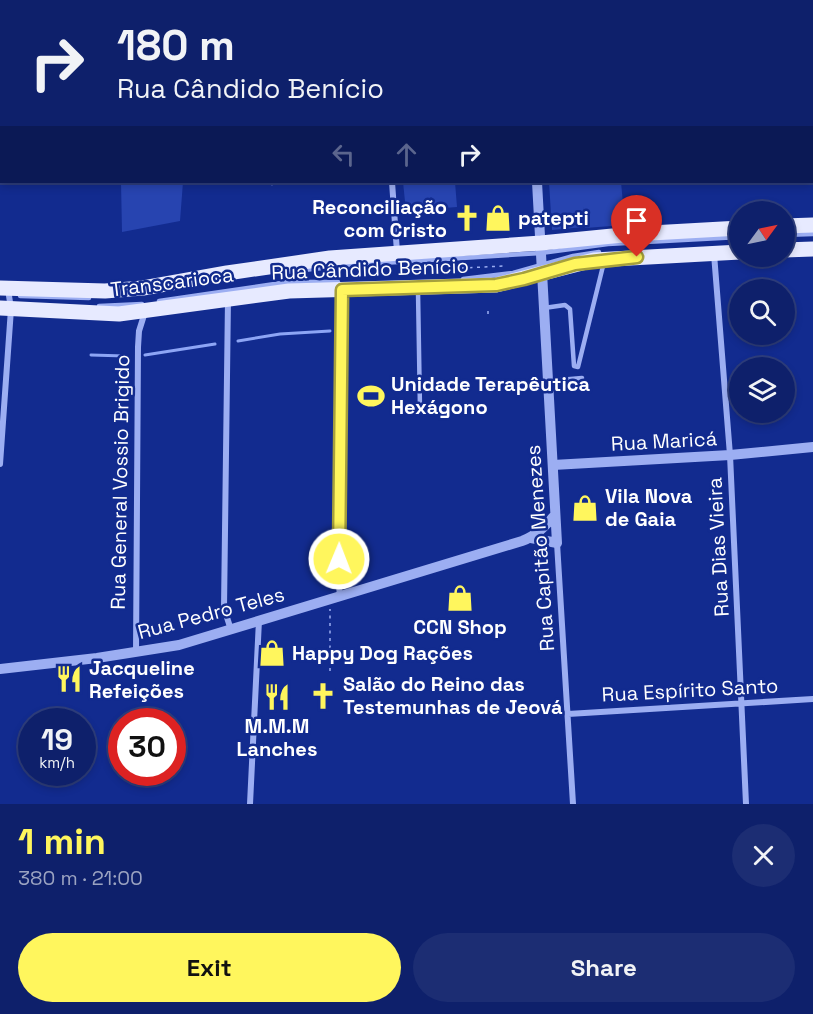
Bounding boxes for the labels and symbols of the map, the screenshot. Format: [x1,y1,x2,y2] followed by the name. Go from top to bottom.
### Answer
[312,194,447,243] place label: Reconciliação com Cristo
[611,195,662,257] pin
[729,201,795,267] north arrow
[452,203,482,233] church icon: Reconciliação com Cristo
[483,203,513,233] shop icon: patepti
[518,205,589,231] place label: patepti
[271,253,469,285] street label: Rua Cândido Benício
[109,262,235,302] street label: Transcarioca
[105,354,135,610] street label: Rua General Vossio Brigido
[391,371,590,420] place label: Unidade Terapêutica Hexágono
[356,381,386,411] sports icon: Unidade Terapêutica Hexágono
[610,425,718,457] street label: Rua Maricá
[520,444,560,652] street label: Rua Capitão Menezes
[701,477,735,617] street label: Rua Dias Vieira
[605,483,693,532] place label: Vila Nova de Gaia
[570,493,600,523] shop icon: Vila Nova de Gaia
[307,527,371,591] position arrow
[135,581,287,645] street label: Rua Pedro Teles
[445,583,475,613] shop icon: CCN Shop
[413,614,507,640] place label: CCN Shop
[257,638,287,668] shop icon: Happy Dog Rações
[292,640,473,666] place label: Happy Dog Rações
[89,655,195,704] place label: Jacqueline Refeições
[54,664,84,694] restaurant icon: Jacqueline Refeições
[343,671,563,720] place label: Salão do Reino das Testemunhas de Jeová
[601,672,779,708] street label: Rua Espírito Santo
[308,681,338,711] church icon: Salão do Reino das Testemunhas de Jeová
[262,682,292,712] restaurant icon: M.M.M Lanches
[108,708,186,786] speed limit sign: 30
[237,713,317,762] place label: M.M.M Lanches

